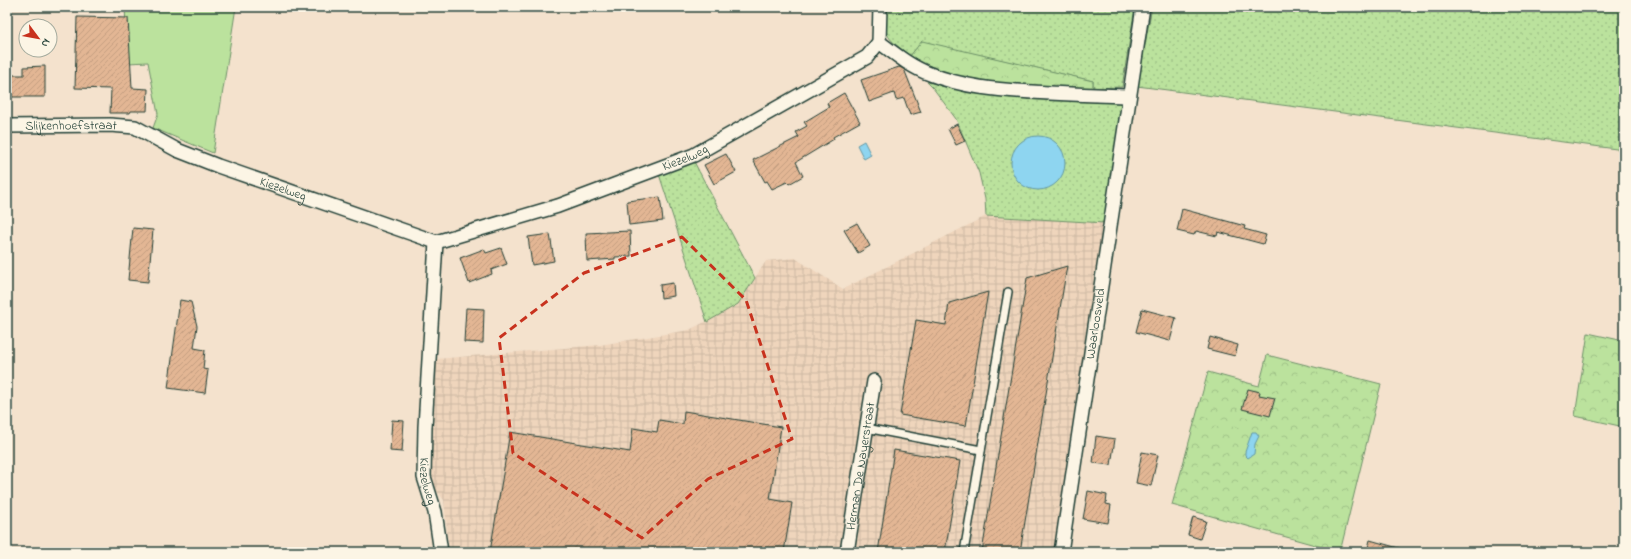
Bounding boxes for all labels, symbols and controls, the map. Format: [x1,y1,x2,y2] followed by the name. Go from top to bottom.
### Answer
[18,18,58,58] north arrow
[37,35,54,50] text: N
[25,115,118,135] street label: Slijkenhoefstraat
[659,139,712,176] street label: Kiezelweg
[257,172,309,207] street label: Kiezelweg
[1081,286,1110,360] street label: Waarloosveld
[841,400,880,531] street label: Herman De Nayerstraat
[414,457,442,508] street label: Kiezelweg

